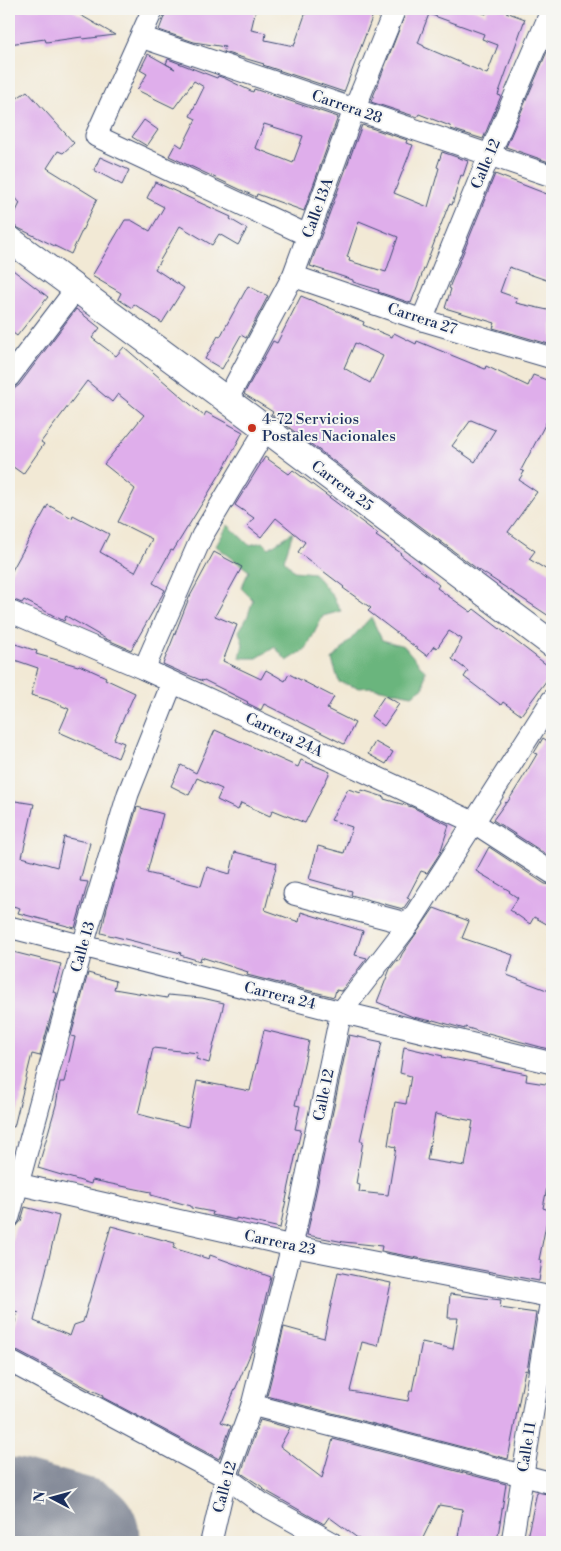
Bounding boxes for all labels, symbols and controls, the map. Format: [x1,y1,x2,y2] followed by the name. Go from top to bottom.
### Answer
[309,86,385,128] street label: Carrera 28
[467,136,505,192] street label: Calle 12
[298,175,338,241] street label: Calle 13A
[385,299,459,339] street label: Carrera 27
[262,410,396,446] place label: 4-72 Servicios Postales Nacionales
[246,422,258,434] marker: 4-72 Servicios Postales Nacionales
[307,457,377,515] street label: Carrera 25
[242,709,327,762] street label: Carrera 24A
[67,919,99,975] street label: Calle 13
[242,978,318,1014] street label: Carrera 24
[309,1067,339,1123] street label: Calle 12
[243,1226,317,1260] street label: Carrera 23
[514,1420,540,1474] street label: Calle 11
[209,1459,241,1515] street label: Calle 12
[28,1474,78,1524] north arrow
[31,1490,50,1503] text: N

